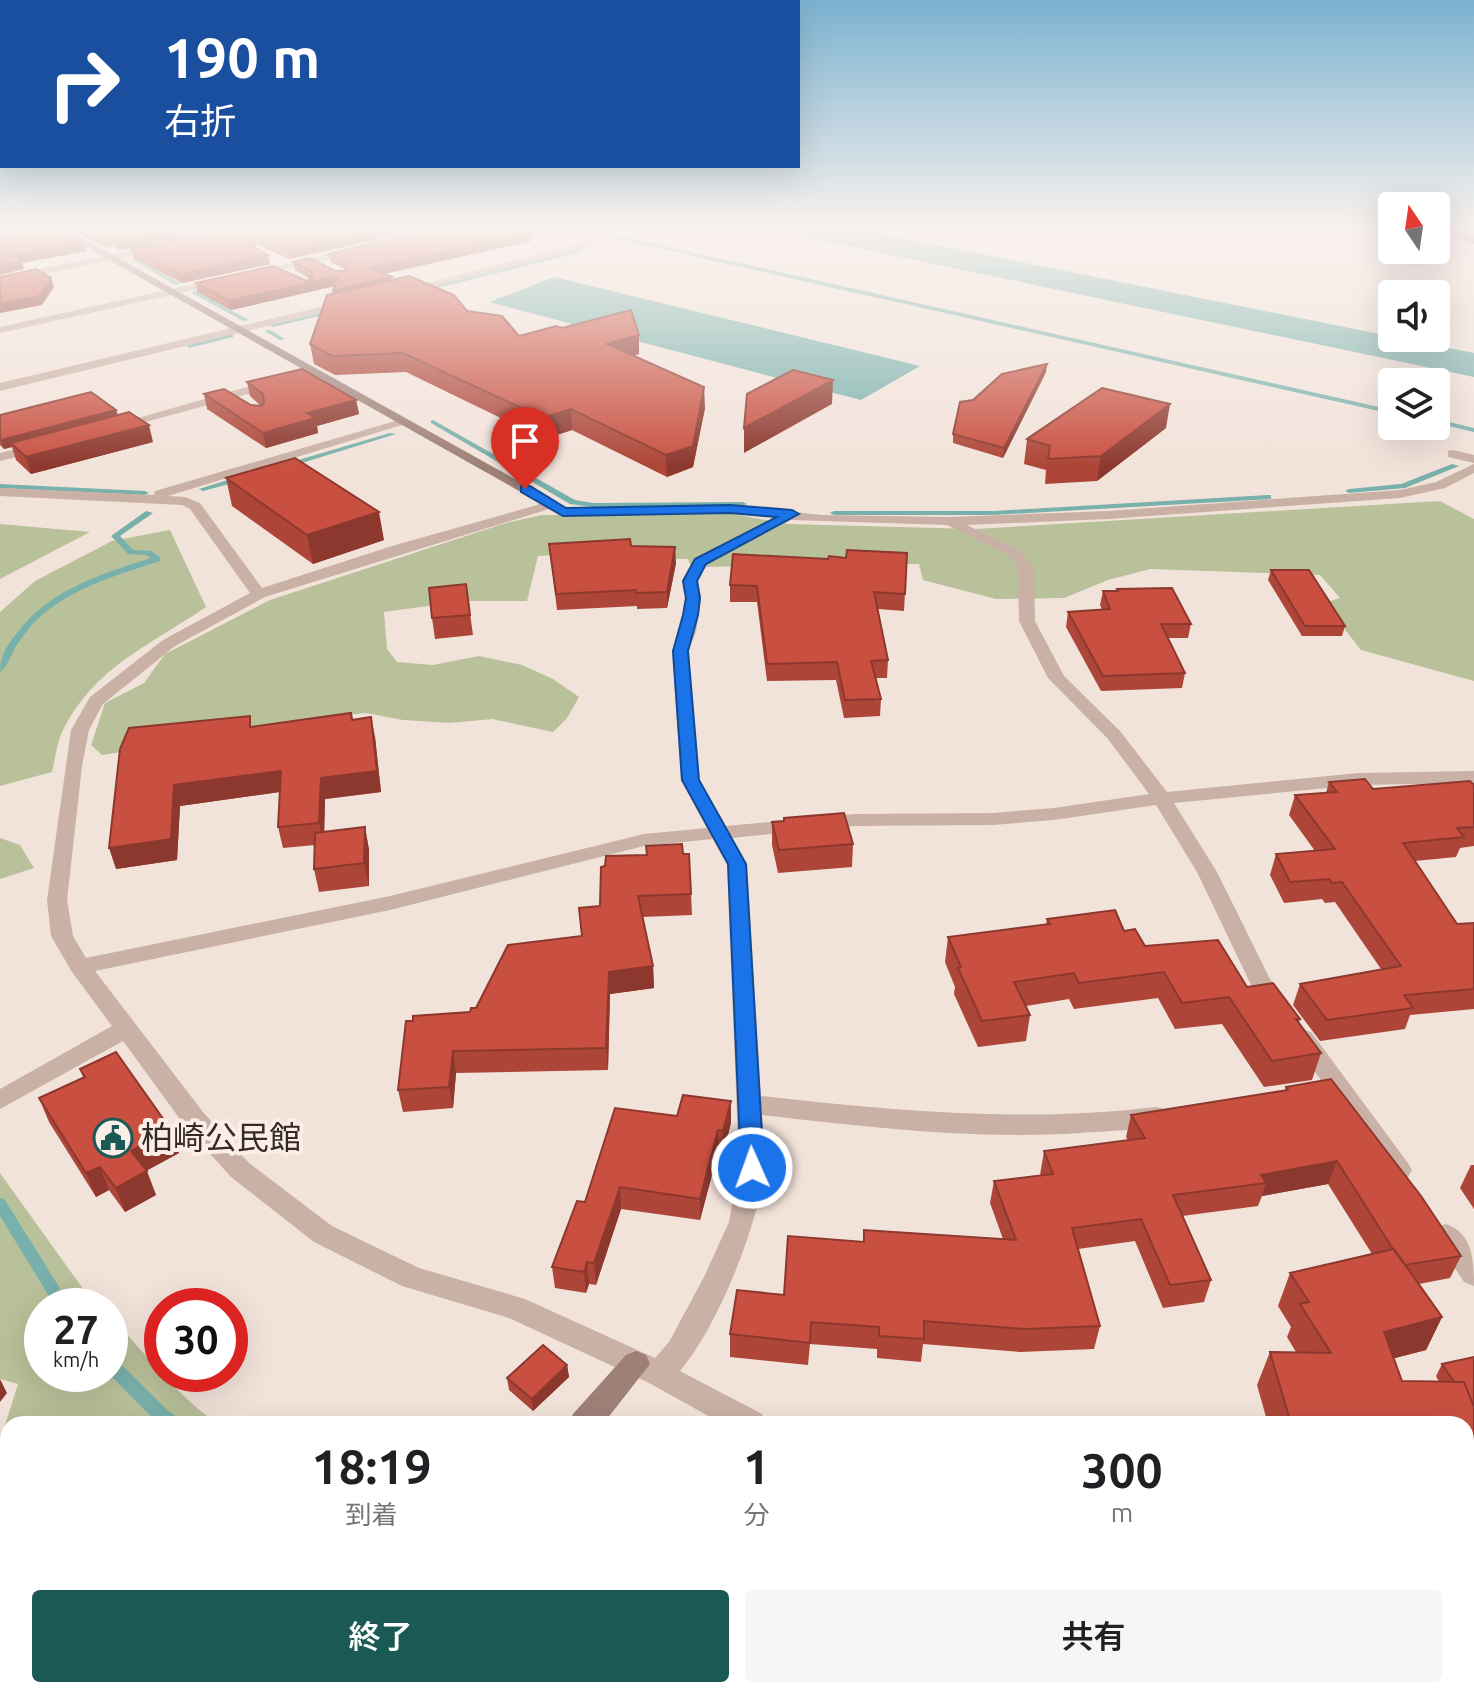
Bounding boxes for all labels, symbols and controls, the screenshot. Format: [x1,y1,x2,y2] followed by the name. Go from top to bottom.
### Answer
[164,26,320,89] text: 190 m
[32,32,136,136] icon: right
[164,100,236,141] text: 右折
[1378,192,1450,264] north arrow
[1378,192,1450,440] map controls
[1378,280,1450,352] button: sound
[1378,368,1450,440] button: layers
[491,407,559,489] pin
[503,419,547,463] icon: arrive
[92,1117,134,1159] public building icon: 柏崎公民館
[141,1119,301,1155] place label: 柏崎公民館
[710,1126,794,1210] position arrow
[144,1288,248,1392] speed limit sign: 30
[53,1307,99,1352] text: 27
[53,1348,99,1371] text: km/h
[311,1439,432,1493] text: 18:19
[743,1439,770,1493] text: 1
[1081,1443,1163,1497] text: 300
[1111,1498,1133,1527] text: m
[345,1500,397,1529] text: 到着
[743,1500,769,1529] text: 分
[32,1590,729,1682] button: 終了
[745,1590,1442,1682] button: 共有

